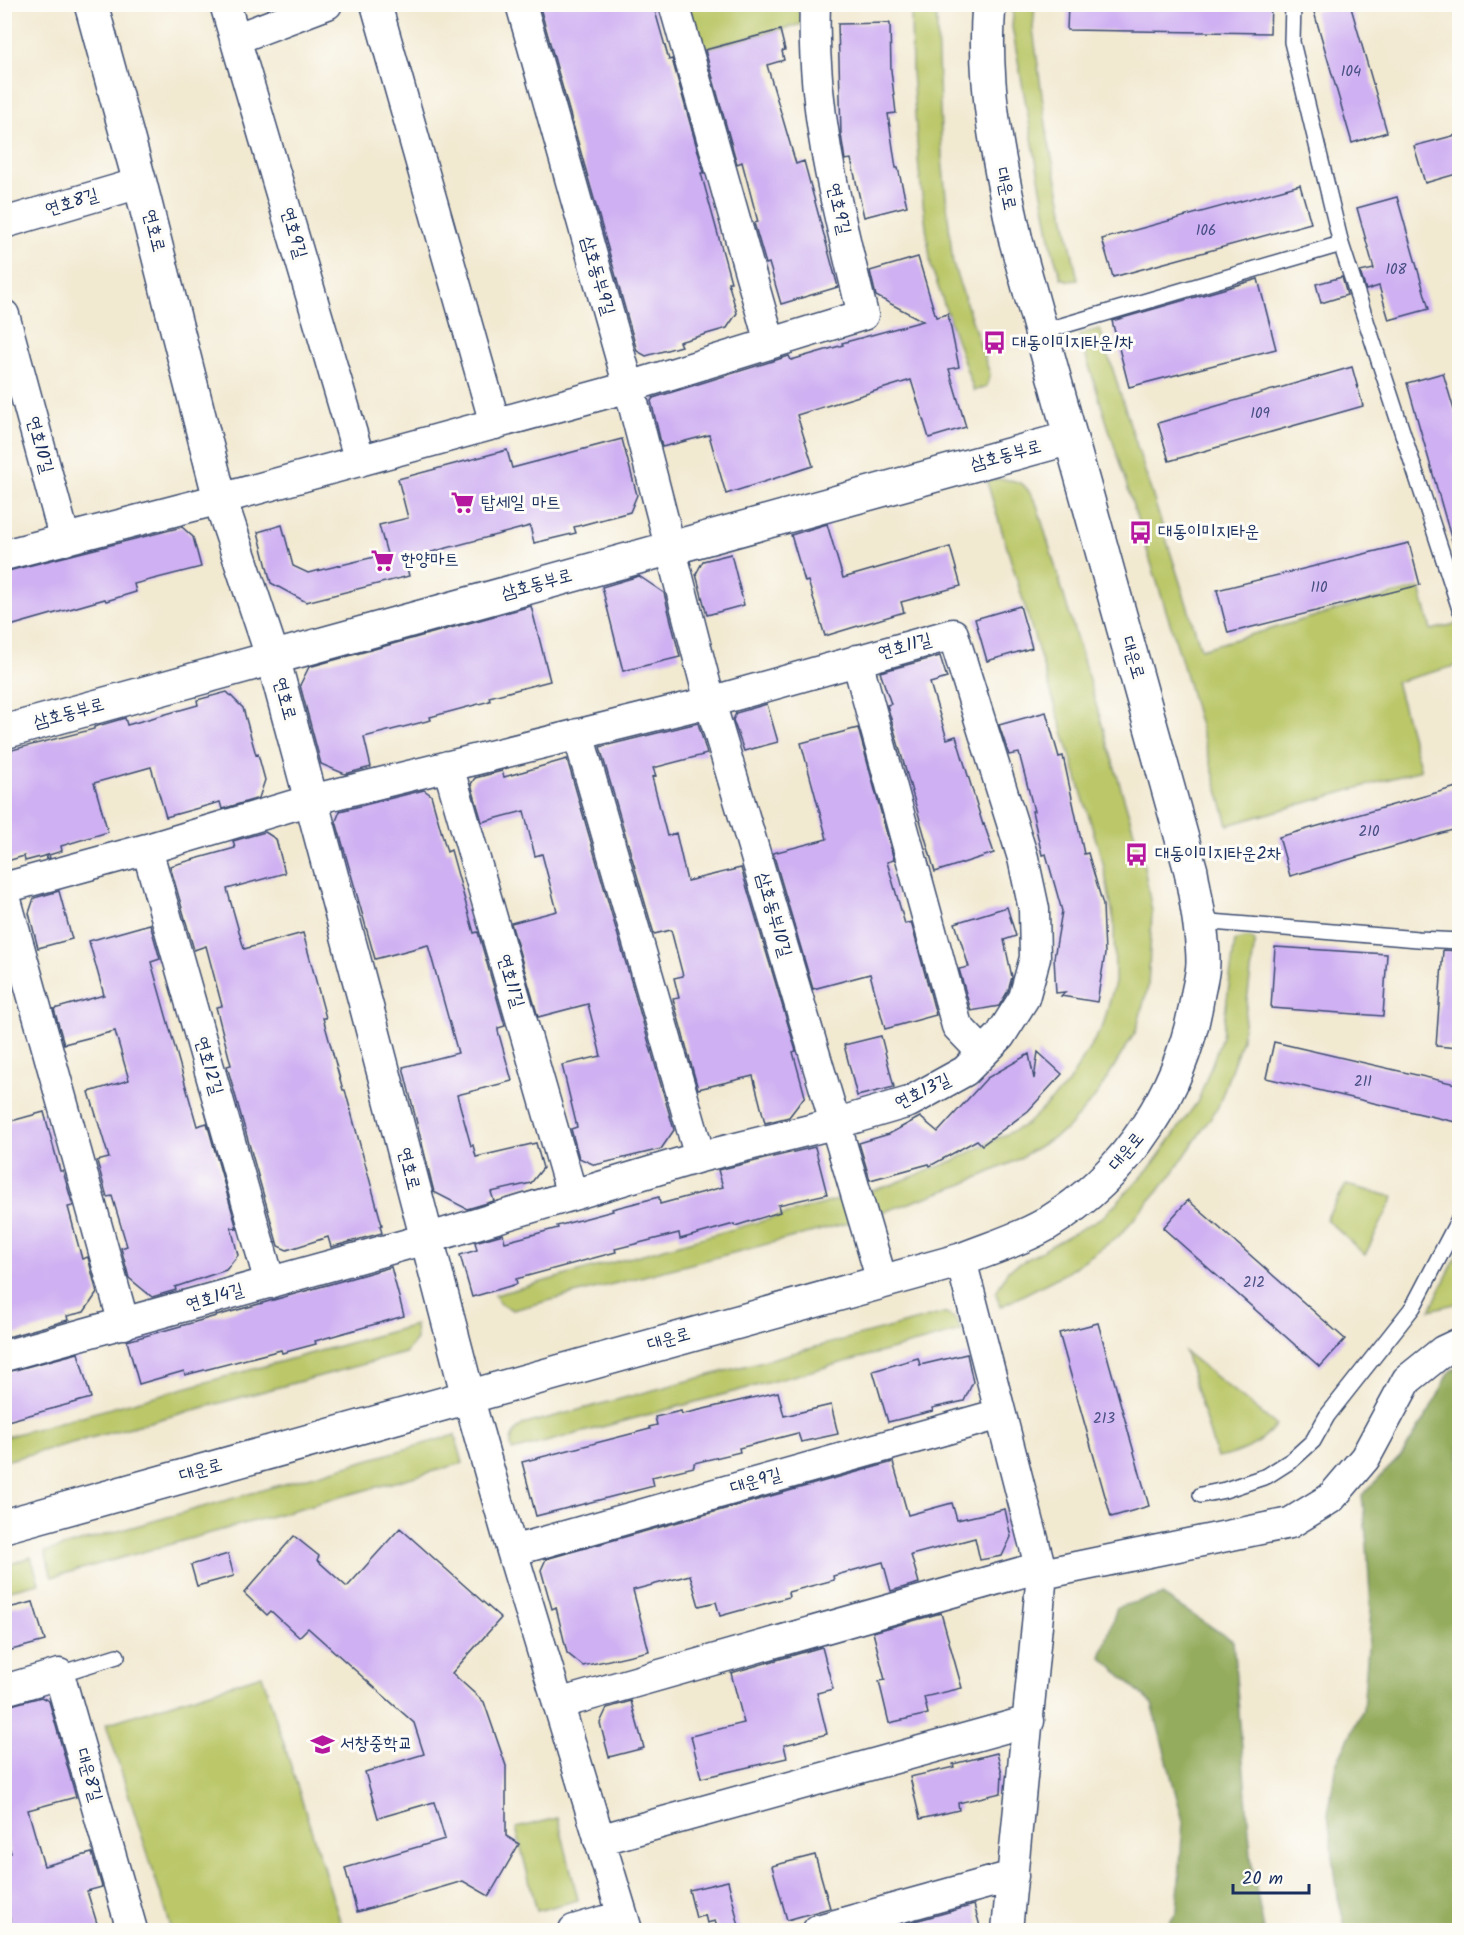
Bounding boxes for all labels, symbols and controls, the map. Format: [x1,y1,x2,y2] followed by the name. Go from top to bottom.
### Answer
[1341,60,1361,84] house number: 104
[986,165,1024,213] street label: 대운로
[818,180,858,238] street label: 연호9길
[42,181,103,225] street label: 연호8길
[272,204,314,263] street label: 연호9길
[134,206,172,256] street label: 연호로
[1196,219,1216,243] house number: 106
[572,233,622,320] street label: 삼호동부9길
[1385,258,1408,282] house number: 108
[1012,329,1134,358] place label: 대동이미지타운1차
[981,330,1007,356] bus stop icon: 대동이미지타운1차
[1250,402,1270,426] house number: 109
[17,413,61,477] street label: 연호10길
[967,433,1045,479] street label: 삼호동부로
[481,489,561,518] place label: 탑세일 마트
[450,490,476,516] supermarket icon: 탑세일 마트
[1158,518,1259,547] place label: 대동이미지타운
[1127,519,1153,545] bus stop icon: 대동이미지타운
[401,546,459,575] place label: 한양마트
[370,547,396,573] supermarket icon: 한양마트
[498,562,576,608] street label: 삼호동부로
[1311,576,1328,600] house number: 110
[875,626,936,668] street label: 연호11길
[1112,633,1152,683] street label: 대운로
[264,674,304,724] street label: 연호로
[30,691,108,737] street label: 삼호동부로
[1359,820,1380,844] house number: 210
[1155,840,1281,869] place label: 대동이미지타운2차
[1124,841,1150,867] bus stop icon: 대동이미지타운2차
[747,869,799,961] street label: 삼호동부10길
[489,951,532,1012] street label: 연호11길
[186,1033,230,1099] street label: 연호12길
[890,1066,957,1118] street label: 연호13길
[1354,1070,1372,1094] house number: 211
[1102,1126,1152,1178] street label: 대운로
[389,1144,427,1194] street label: 연호로
[1243,1271,1265,1295] house number: 212
[183,1276,248,1320] street label: 연호14길
[644,1320,694,1360] street label: 대운로
[1093,1407,1115,1431] house number: 213
[176,1451,226,1491] street label: 대운로
[727,1461,786,1503] street label: 대운9길
[340,1730,412,1759] place label: 서창중학교
[309,1731,335,1757] school or university icon: 서창중학교
[67,1745,110,1806] street label: 대운8길
[1233,1857,1310,1895] scale bar
[1242,1865,1283,1894] text: 20 m

